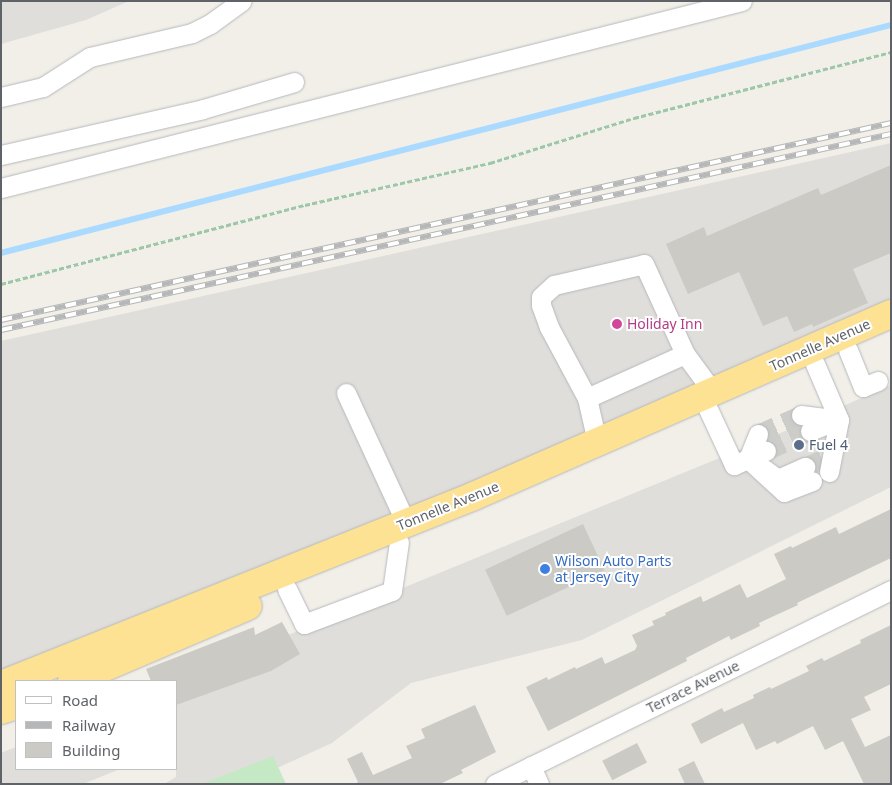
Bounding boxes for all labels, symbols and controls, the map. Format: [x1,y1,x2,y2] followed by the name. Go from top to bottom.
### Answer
[767,315,873,375] street label: Tonnelle Avenue
[627,316,702,332] place label: Holiday Inn
[611,318,623,330] marker: Holiday Inn
[809,437,848,453] place label: Fuel 4
[793,439,805,451] marker: Fuel 4
[395,478,501,534] street label: Tonnelle Avenue
[555,553,671,586] place label: Wilson Auto Parts at Jersey City
[539,563,551,575] marker: Wilson Auto Parts at Jersey City
[644,657,742,717] street label: Terrace Avenue
[15,680,178,770] legend
[62,690,98,710] text: Road
[62,715,115,735] text: Railway
[62,740,120,760] text: Building

